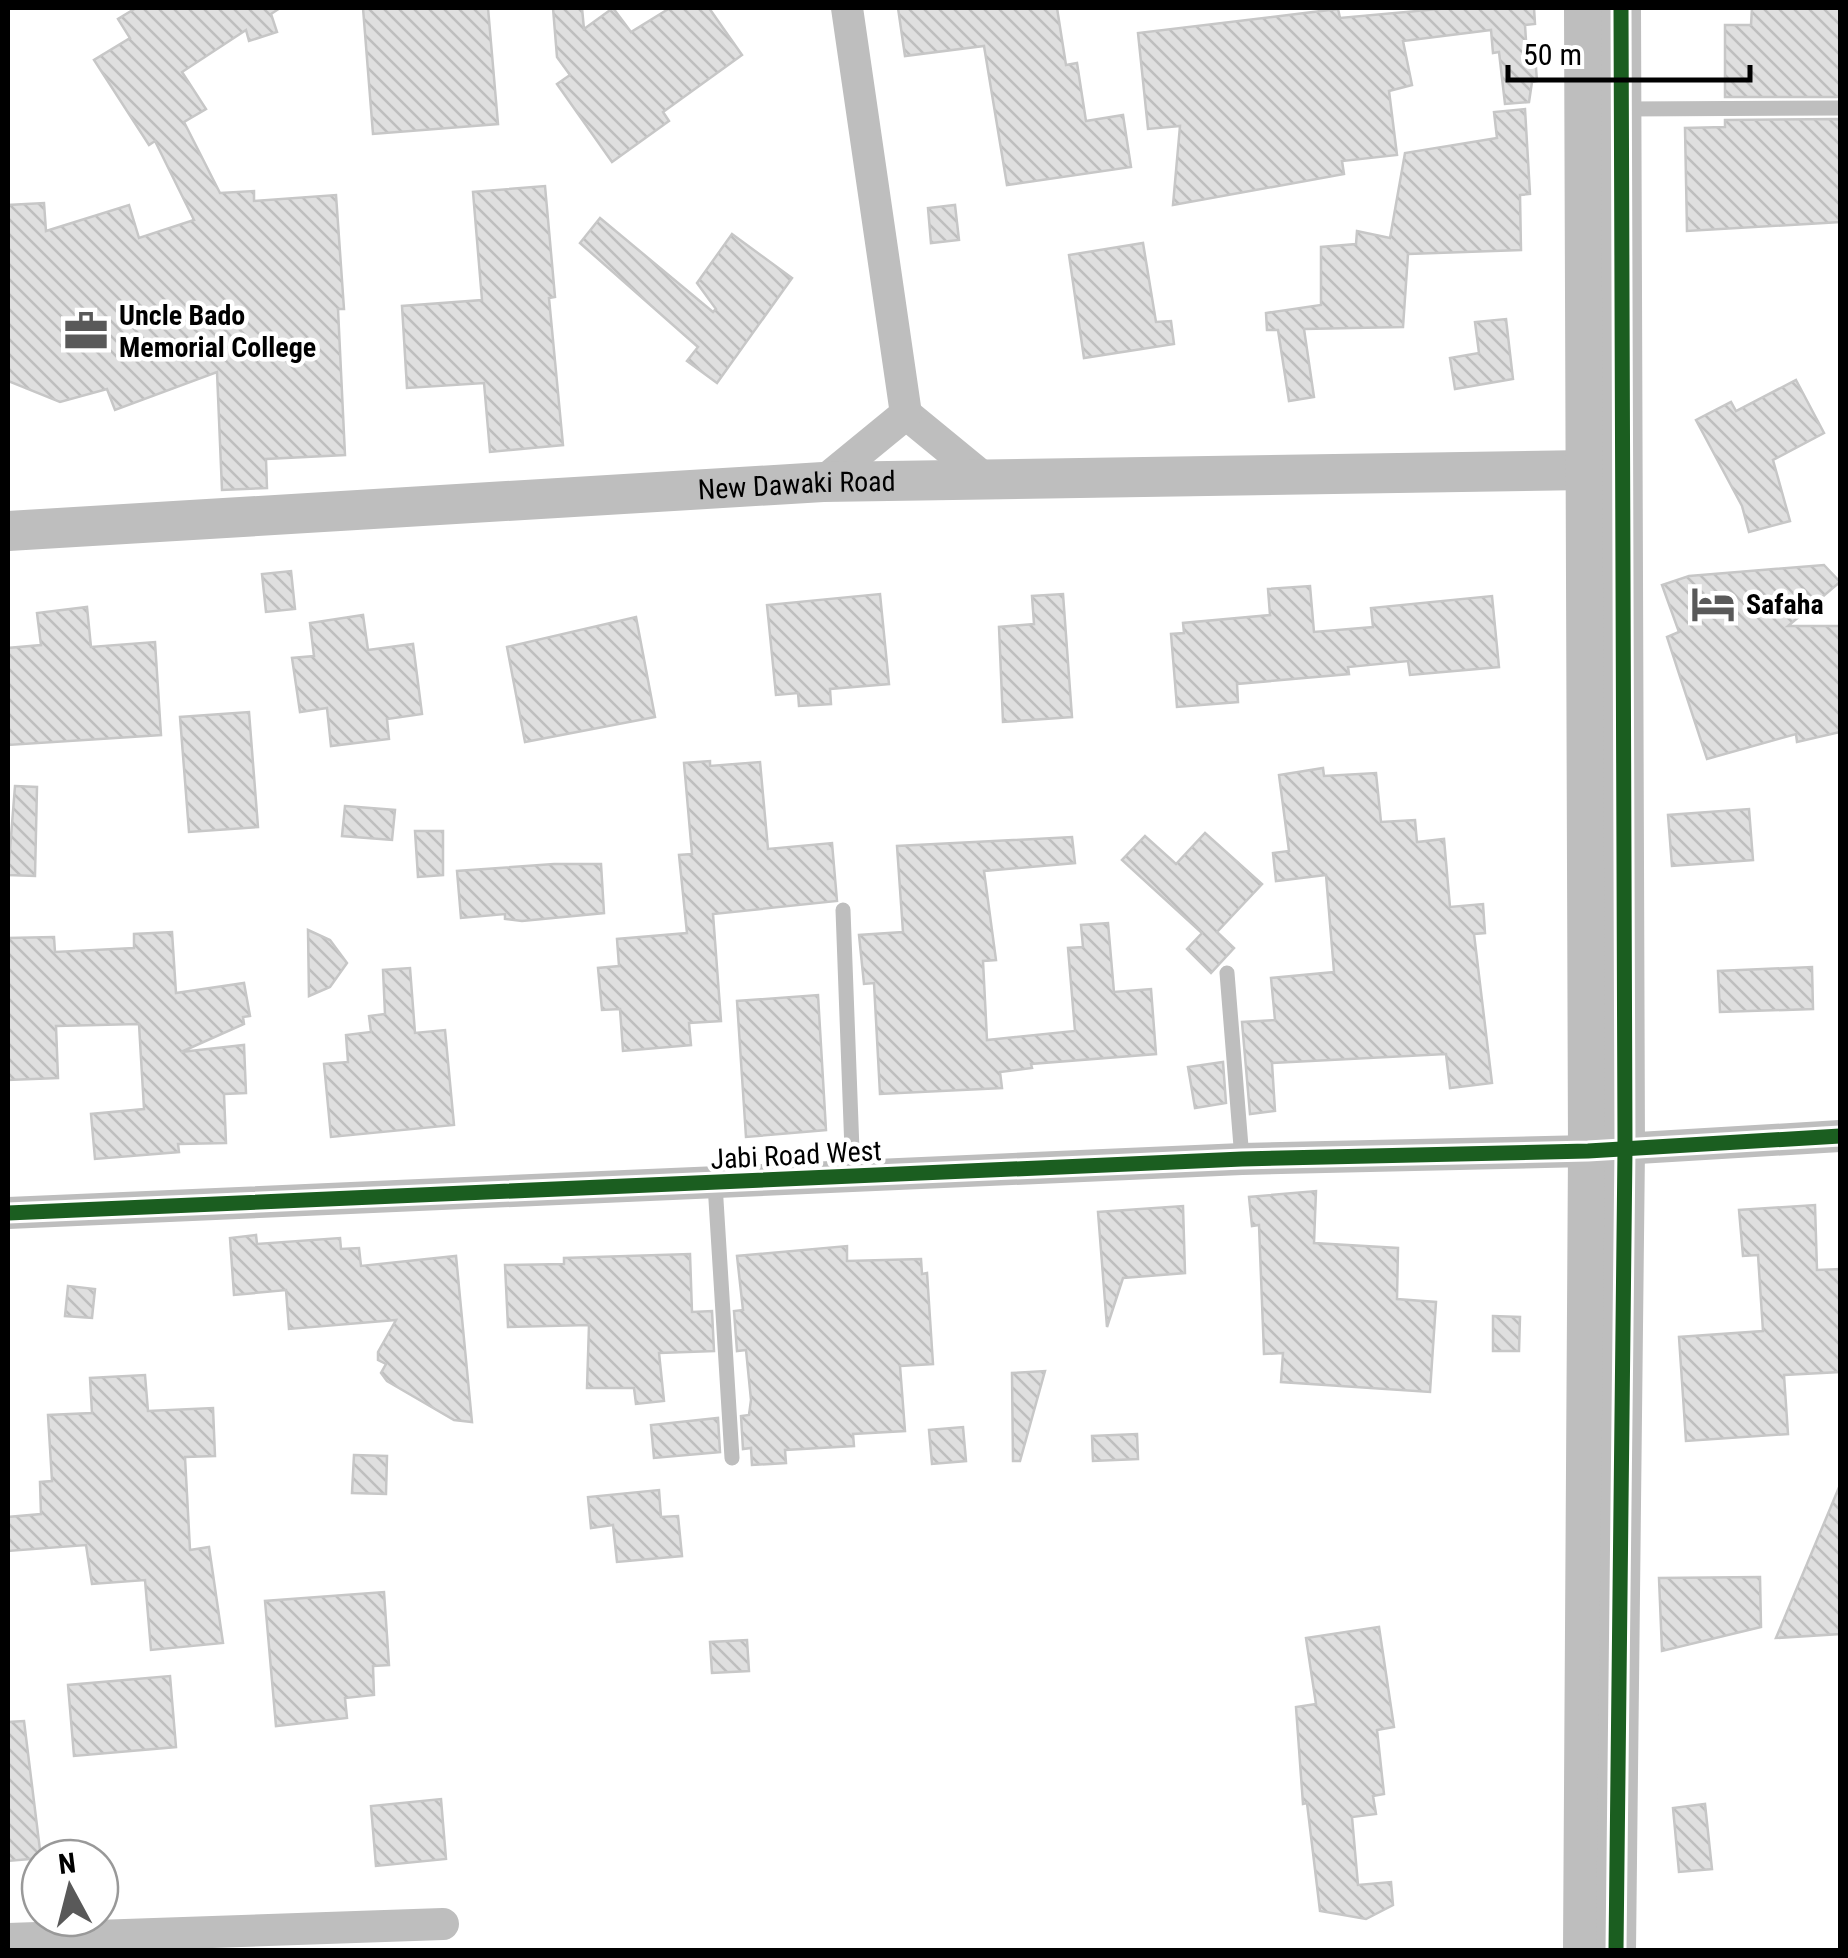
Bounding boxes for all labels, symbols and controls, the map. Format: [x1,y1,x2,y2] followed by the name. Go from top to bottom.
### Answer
[1508,20,1750,82] scale bar
[1523,37,1582,72] text: 50 m
[119,299,316,364] place label: Uncle Bado Memorial College
[62,307,110,355] office icon: Uncle Bado Memorial College
[697,464,896,506] street label: New Dawaki Road
[1689,580,1737,628] hotel icon: Safaha
[1746,588,1824,621] place label: Safaha
[710,1134,882,1176] street label: Jabi Road West
[20,1838,120,1938] north arrow
[56,1846,78,1881] text: N

